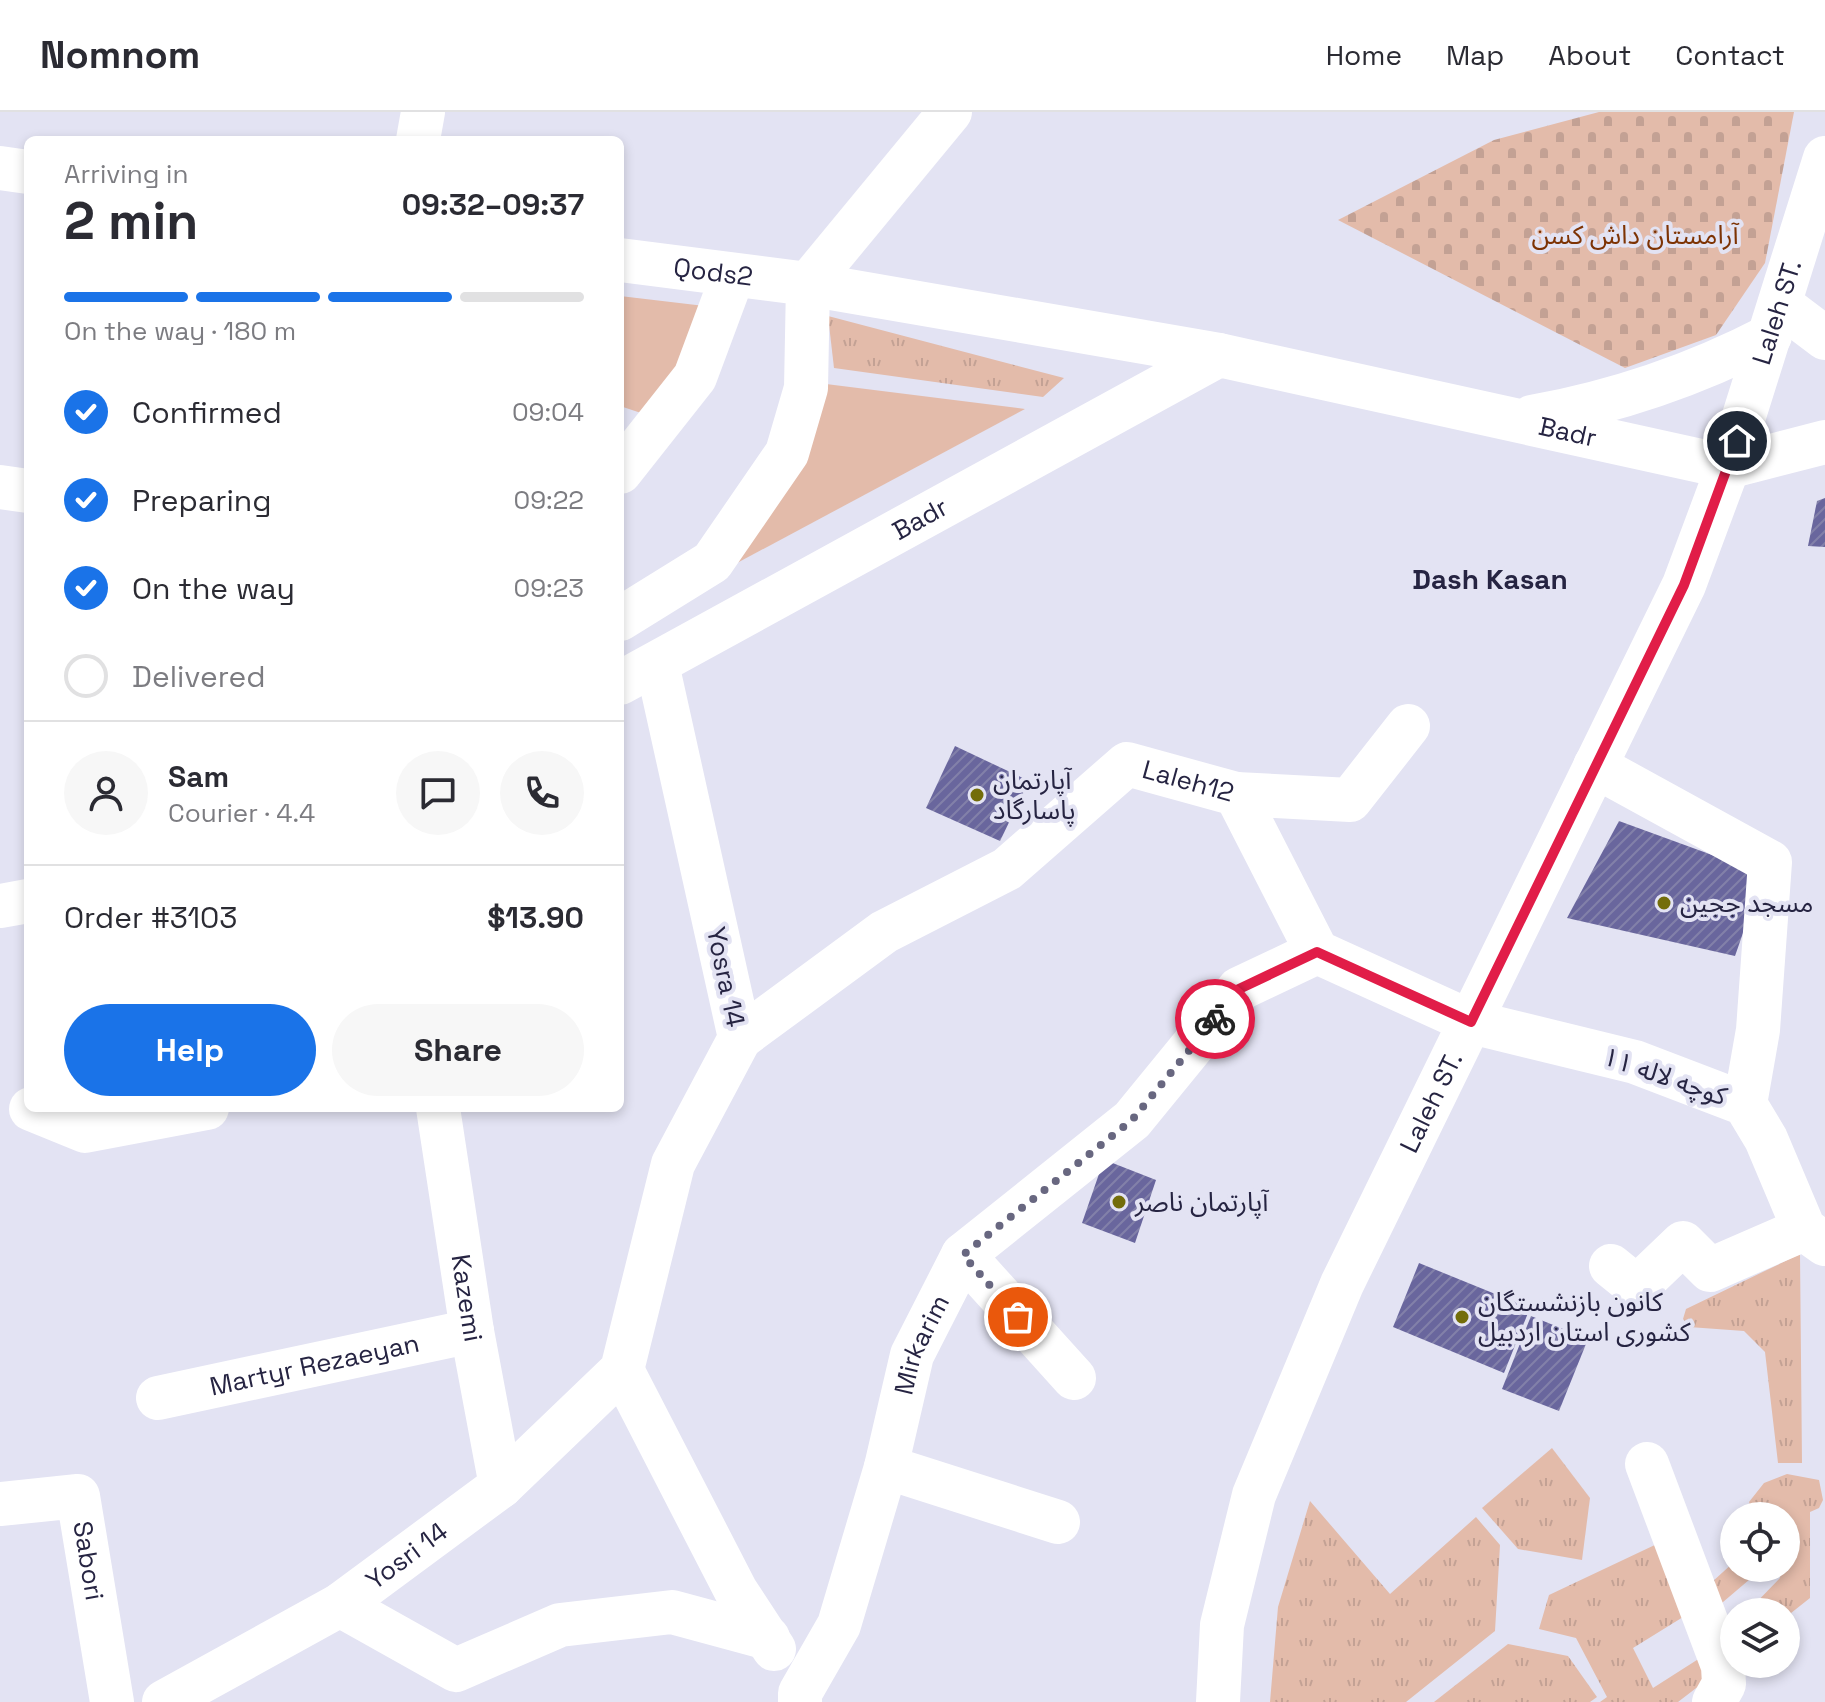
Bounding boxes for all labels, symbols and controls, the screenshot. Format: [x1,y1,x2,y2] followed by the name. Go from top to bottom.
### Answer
[40,31,200,79] text: Nomnom
[1326,37,1402,73] text: Home
[1446,37,1504,73] text: Map
[1548,37,1631,73] text: About
[1675,37,1785,73] text: Contact
[64,157,188,191] text: Arriving in
[402,185,584,224] text: 09:32–09:37
[64,188,198,254] text: 2 min
[1531,218,1740,252] park label: آرامستان داش کسن
[672,250,755,294] street label: Qods2
[1744,256,1809,369] street label: Laleh ST.
[64,314,296,348] text: On the way · 180 m
[64,390,108,434] icon: check
[132,393,282,432] text: Confirmed
[512,395,584,429] text: 09:04
[1703,407,1771,475] pin
[1536,409,1600,455] street label: Badr
[1715,419,1759,463] icon: home
[64,478,108,522] icon: check
[132,481,271,520] text: Preparing
[513,483,584,517] text: 09:22
[886,490,954,548] street label: Badr
[1412,561,1568,597] district label: Dash Kasan
[64,566,108,610] icon: check
[132,569,295,608] text: On the way
[514,571,584,605] text: 09:23
[132,657,266,696] text: Delivered
[64,751,148,835] button: person
[396,751,480,835] button: chat
[500,751,584,835] button: phone
[1139,752,1238,810] street label: Laleh12
[168,757,229,796] text: Sam
[993,763,1075,827] place label: آپارتمان پاسارگاد
[968,786,986,804] marker: آپارتمان پاسارگاد
[168,796,315,830] text: Courier · 4.4
[1680,886,1813,920] place label: مسجد ججین
[1655,894,1673,912] marker: مسجد ججین
[64,898,237,937] text: Order #3103
[487,898,584,937] text: $13.90
[699,924,753,1030] street label: Yosra 14
[1175,979,1255,1059] courier
[1193,997,1237,1041] icon: bike
[64,1004,316,1096] button: Help
[332,1004,584,1096] button: Share
[1599,1039,1732,1113] street label: کوچه لاله ۱۱
[1392,1046,1470,1158] street label: Laleh ST.
[1134,1185,1270,1219] place label: آپارتمان ناصر
[1110,1193,1128,1211] marker: آپارتمان ناصر
[443,1252,491,1344] street label: Kazemi
[984,1283,1052,1351] pin
[1478,1285,1691,1349] place label: کانون بازنشستگان کشوری استان اردبیل
[886,1289,957,1398] street label: Mirkarim
[996,1295,1040,1339] icon: bag
[1453,1308,1471,1326] marker: کانون بازنشستگان کشوری استان اردبیل
[207,1326,422,1403] street label: Martyr Rezaeyan
[1720,1502,1800,1678] map controls
[1720,1502,1800,1582] button: locate
[359,1514,454,1597] street label: Yosri 14
[65,1519,112,1603] street label: Sabori
[1720,1598,1800,1678] button: layers

